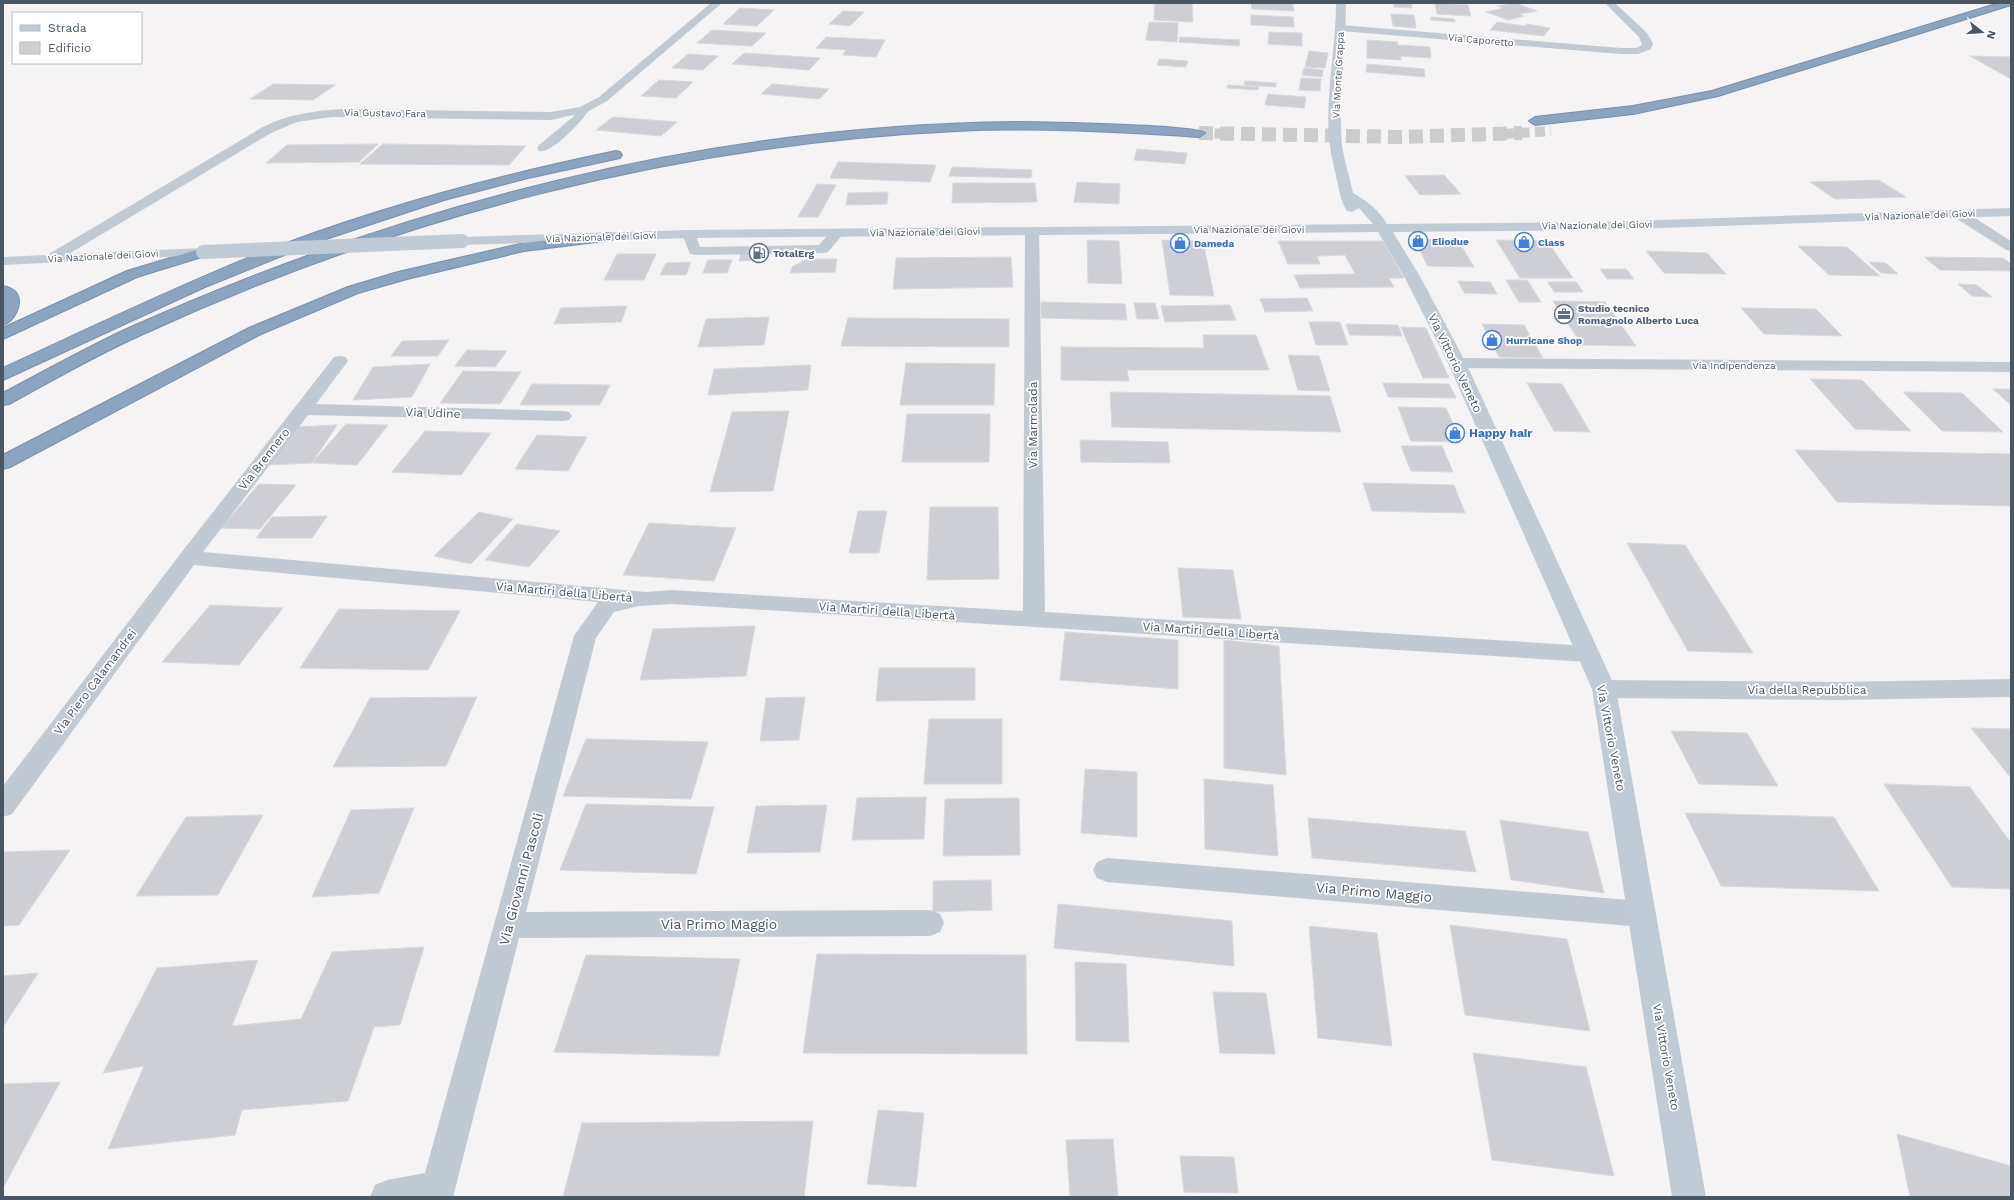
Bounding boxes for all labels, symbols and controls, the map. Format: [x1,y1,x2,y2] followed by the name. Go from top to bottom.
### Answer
[12,12,142,64] legend
[1962,12,2002,52] north arrow
[48,21,87,35] text: Strada
[1984,29,1998,41] text: N
[1330,31,1346,119] street label: Via Monte Grappa
[1448,32,1514,48] street label: Via Caporetto
[48,41,91,55] text: Edificio
[344,107,426,119] street label: Via Gustavo Fara
[1864,208,1976,222] street label: Via Nazionale dei Giovi
[1541,219,1653,231] street label: Via Nazionale dei Giovi
[1194,224,1304,235] street label: Via Nazionale dei Giovi
[869,226,981,238] street label: Via Nazionale dei Giovi
[545,230,657,244] street label: Via Nazionale dei Giovi
[1407,230,1429,252] shop icon: Eliodue
[1513,231,1535,253] shop icon: Class
[1169,232,1191,254] shop icon: Dameda
[1432,236,1469,247] place label: Eliodue
[1538,237,1565,248] place label: Class
[1194,238,1234,249] place label: Dameda
[748,242,770,264] fuel station icon: TotalErg
[47,248,159,264] street label: Via Nazionale dei Giovi
[773,248,815,259] place label: TotalErg
[1553,303,1575,325] office icon: Studio tecnico Romagnolo Alberto Luca
[1578,303,1699,326] place label: Studio tecnico Romagnolo Alberto Luca
[1425,311,1485,415] street label: Via Vittorio Veneto
[1481,329,1503,351] shop icon: Hurricane Shop
[1506,335,1582,346] place label: Hurricane Shop
[1692,360,1776,371] street label: Via Indipendenza
[1026,381,1040,468] street label: Via Marmolada
[405,405,461,421] street label: Via Udine
[1444,422,1466,444] shop icon: Happy hair
[235,425,293,493] street label: Via Brennero
[1469,426,1533,440] place label: Happy hair
[495,579,633,605] street label: Via Martiri della Libertà
[818,599,956,623] street label: Via Martiri della Libertà
[1142,619,1280,643] street label: Via Martiri della Libertà
[51,626,139,738] street label: Via Piero Calamandrei
[1747,683,1867,697] street label: Via della Repubblica
[1594,684,1628,792] street label: Via Vittorio Veneto
[496,811,546,947] street label: Via Giovanni Pascoli
[1315,879,1433,905] street label: Via Primo Maggio
[661,916,777,932] street label: Via Primo Maggio
[1650,1003,1682,1111] street label: Via Vittorio Veneto

